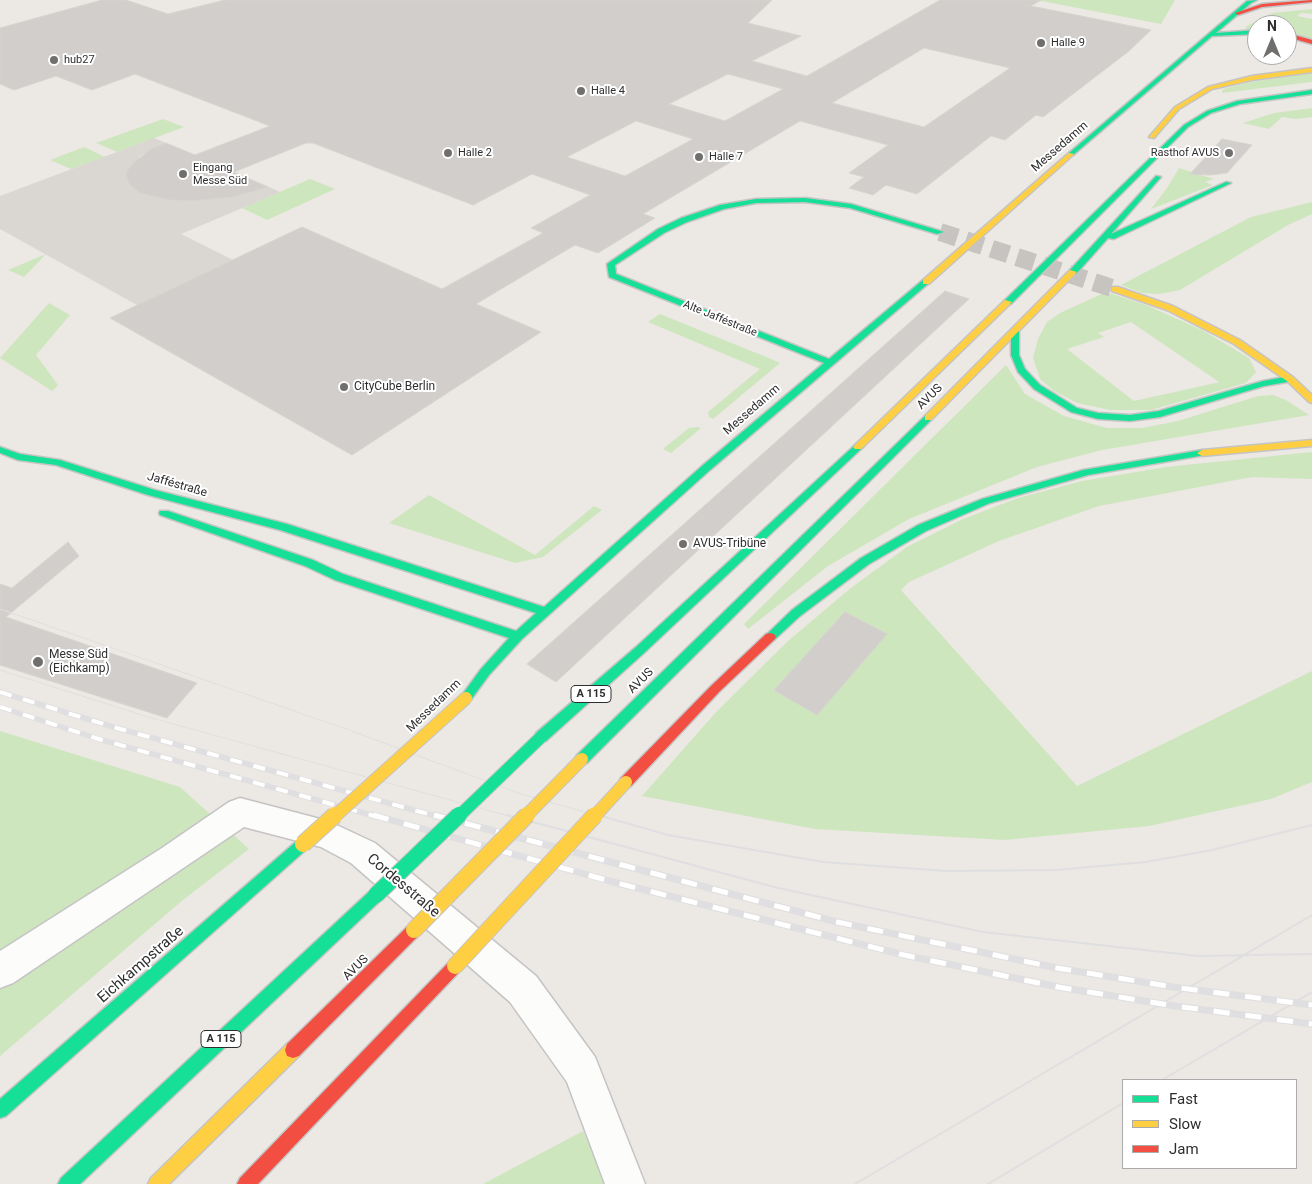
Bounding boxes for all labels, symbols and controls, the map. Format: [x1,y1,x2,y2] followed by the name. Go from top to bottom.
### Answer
[1247,15,1297,65] north arrow
[1267,18,1277,34] text: N
[1051,36,1085,50] place label: Halle 9
[1035,37,1047,49] marker: Halle 9
[64,53,95,67] place label: hub27
[48,54,60,66] marker: hub27
[591,84,625,98] place label: Halle 4
[575,85,587,97] marker: Halle 4
[1029,119,1091,175] street label: Messedamm
[458,146,492,160] place label: Halle 2
[1151,146,1219,160] place label: Rasthof AVUS
[442,147,454,159] marker: Halle 2
[1223,147,1235,159] marker: Rasthof AVUS
[709,150,743,164] place label: Halle 7
[693,151,705,163] marker: Halle 7
[193,161,247,187] place label: Eingang Messe Süd
[177,168,189,180] marker: Eingang Messe Süd
[681,298,759,340] street label: Alte Jafféstraße
[354,380,435,394] place label: CityCube Berlin
[338,381,350,393] marker: CityCube Berlin
[914,381,946,413] street label: AVUS
[721,382,783,438] street label: Messedamm
[145,470,209,500] street label: Jafféstraße
[693,537,766,551] place label: AVUS-Tribüne
[677,538,689,550] marker: AVUS-Tribüne
[49,648,110,676] place label: Messe Süd (Eichkamp)
[31,655,45,669] marker: Messe Süd (Eichkamp)
[625,665,657,697] street label: AVUS
[404,677,464,735] street label: Messedamm
[571,686,611,702] road number: A 115
[363,850,443,922] street label: Cordesstraße
[94,923,188,1007] street label: Eichkampstraße
[340,952,372,984] street label: AVUS
[201,1030,241,1048] road number: A 115
[1122,1079,1297,1169] legend
[1169,1090,1198,1108] text: Fast
[1169,1115,1201,1133] text: Slow
[1169,1140,1199,1158] text: Jam

